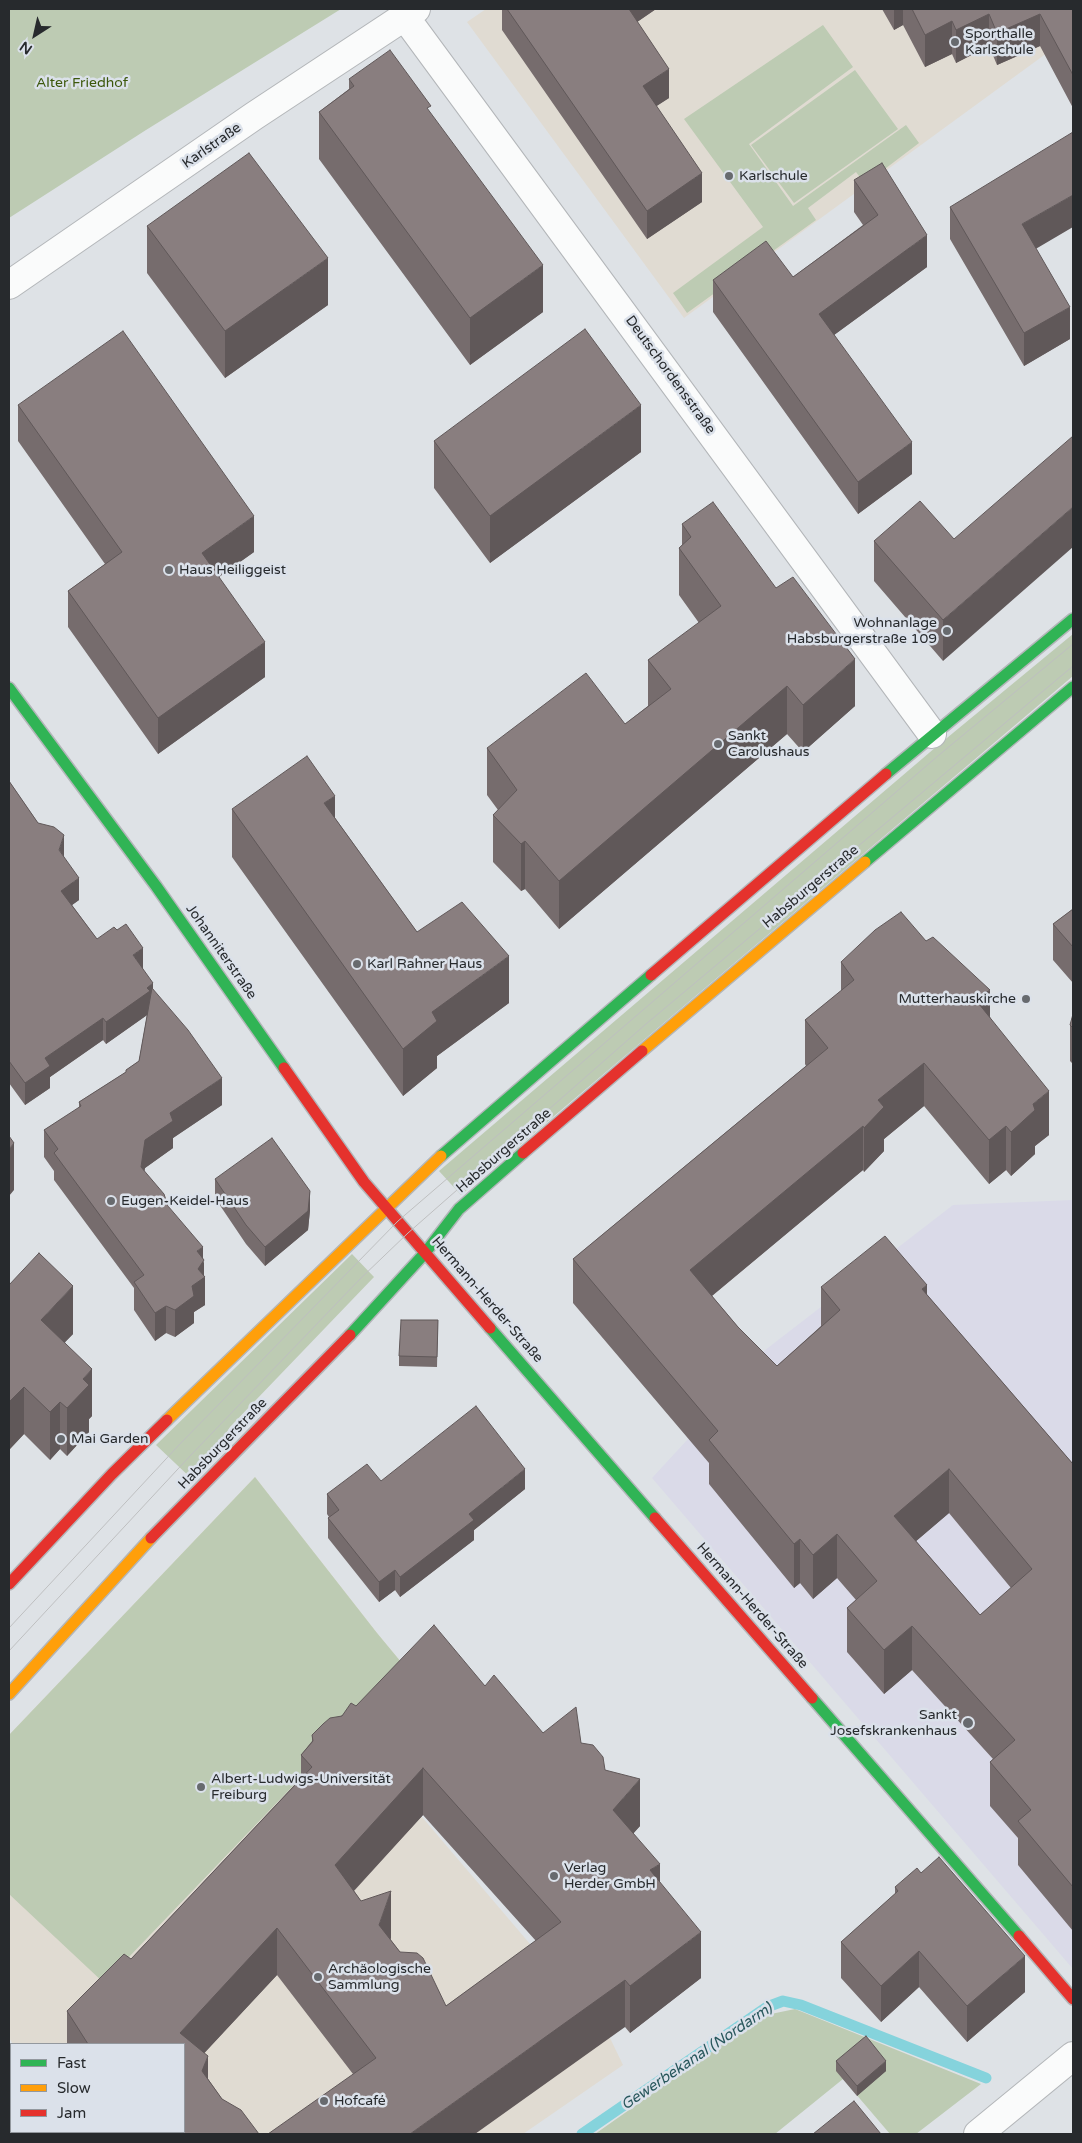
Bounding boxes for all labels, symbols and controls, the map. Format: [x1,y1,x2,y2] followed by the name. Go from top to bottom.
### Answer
[10,10,60,60] north arrow
[965,26,1034,58] place label: Sporthalle Karlschule
[949,36,961,48] marker: Sporthalle Karlschule
[17,38,36,58] text: N
[36,75,128,91] park label: Alter Friedhof
[179,120,245,172] street label: Karlstraße
[739,168,808,184] place label: Karlschule
[723,170,735,182] marker: Karlschule
[621,313,719,437] street label: Deutschordensstraße
[179,562,286,578] place label: Haus Heiliggeist
[163,564,175,576] marker: Haus Heiliggeist
[787,615,937,648] place label: Wohnanlage Habsburgerstraße 109
[941,625,953,637] marker: Wohnanlage Habsburgerstraße 109
[728,728,810,760] place label: Sankt Carolushaus
[712,738,724,750] marker: Sankt Carolushaus
[760,842,862,932] street label: Habsburgerstraße
[182,901,260,1003] street label: Johanniterstraße
[367,956,482,972] place label: Karl Rahner Haus
[351,958,363,970] marker: Karl Rahner Haus
[898,991,1016,1007] place label: Mutterhauskirche
[1020,993,1032,1005] marker: Mutterhauskirche
[453,1105,555,1197] street label: Habsburgerstraße
[121,1193,249,1209] place label: Eugen-Keidel-Haus
[105,1195,117,1207] marker: Eugen-Keidel-Haus
[428,1234,546,1366] street label: Hermann-Herder-Straße
[175,1395,271,1493] street label: Habsburgerstraße
[71,1431,148,1447] place label: Mai Garden
[55,1433,67,1445] marker: Mai Garden
[693,1540,811,1672] street label: Hermann-Herder-Straße
[830,1707,957,1740] place label: Sankt Josefskrankenhaus
[961,1716,975,1730] marker: Sankt Josefskrankenhaus
[211,1771,391,1804] place label: Albert-Ludwigs-Universität Freiburg
[195,1781,207,1793] marker: Albert-Ludwigs-Universität Freiburg
[564,1860,656,1892] place label: Verlag Herder GmbH
[548,1870,560,1882] marker: Verlag Herder GmbH
[328,1961,431,1994] place label: Archäologische Sammlung
[312,1971,324,1983] marker: Archäologische Sammlung
[618,2000,776,2114] water label: Gewerbekanal (Nordarm)
[10,2043,185,2133] legend
[57,2054,86,2072] text: Fast
[57,2079,91,2097] text: Slow
[334,2093,386,2109] place label: Hofcafé
[318,2095,330,2107] marker: Hofcafé
[57,2104,86,2122] text: Jam

